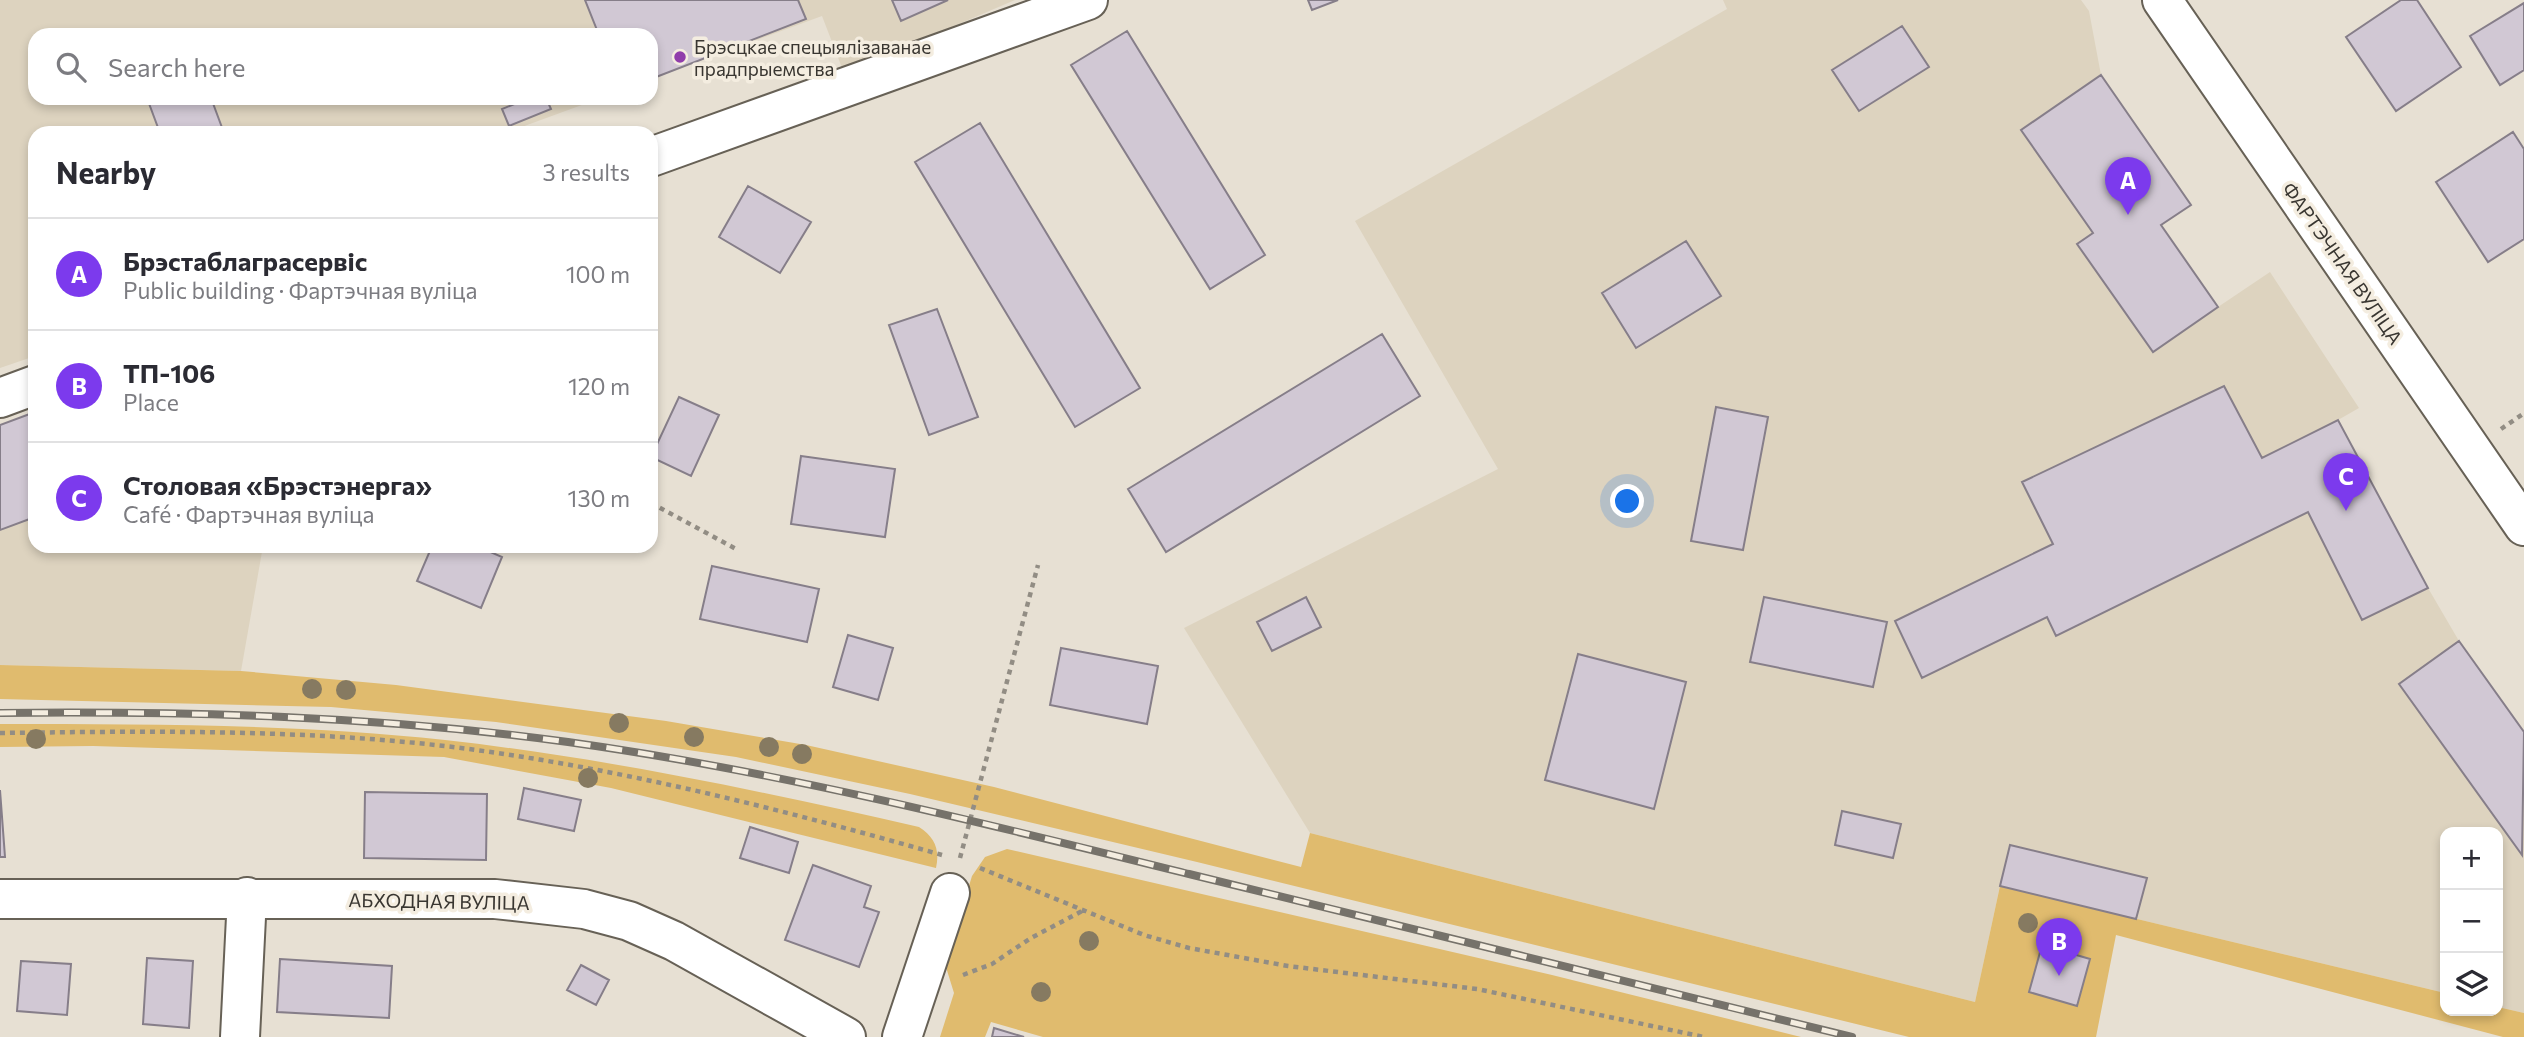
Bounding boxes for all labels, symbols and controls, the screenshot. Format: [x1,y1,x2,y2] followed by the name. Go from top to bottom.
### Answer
[28,28,658,105] search box
[694,35,931,80] place label: Брэсцкае спецыялізаванае прадпрыемства
[52,48,90,86] icon: search
[672,49,688,65] marker: Брэсцкае спецыялізаванае прадпрыемства
[108,51,246,82] text: Search here
[56,153,156,190] text: Nearby
[2105,157,2151,215] pin: A
[543,158,630,186] text: 3 results
[2278,177,2408,349] street label: ФАРТЭЧНАЯ ВУЛІЦА
[123,245,367,276] text: Брэстаблаграсервіс
[71,260,87,288] text: A
[566,260,630,288] text: 100 m
[123,276,477,304] text: Public building · Фартэчная вуліца
[123,357,215,388] text: ТП-106
[71,372,87,400] text: B
[568,372,630,400] text: 120 m
[123,388,179,416] text: Place
[2323,453,2369,511] pin: C
[123,469,432,500] text: Столовая «Брэстэнерга»
[71,484,87,512] text: C
[568,484,630,512] text: 130 m
[1610,484,1644,518] your location
[123,500,374,528] text: Café · Фартэчная вуліца
[2440,827,2503,1016] map controls
[2440,827,2503,890] button: +
[348,888,530,914] street label: АБХОДНАЯ ВУЛІЦА
[2440,890,2503,953] button: −
[2036,918,2082,976] pin: B
[2440,953,2503,1016] button: layers

